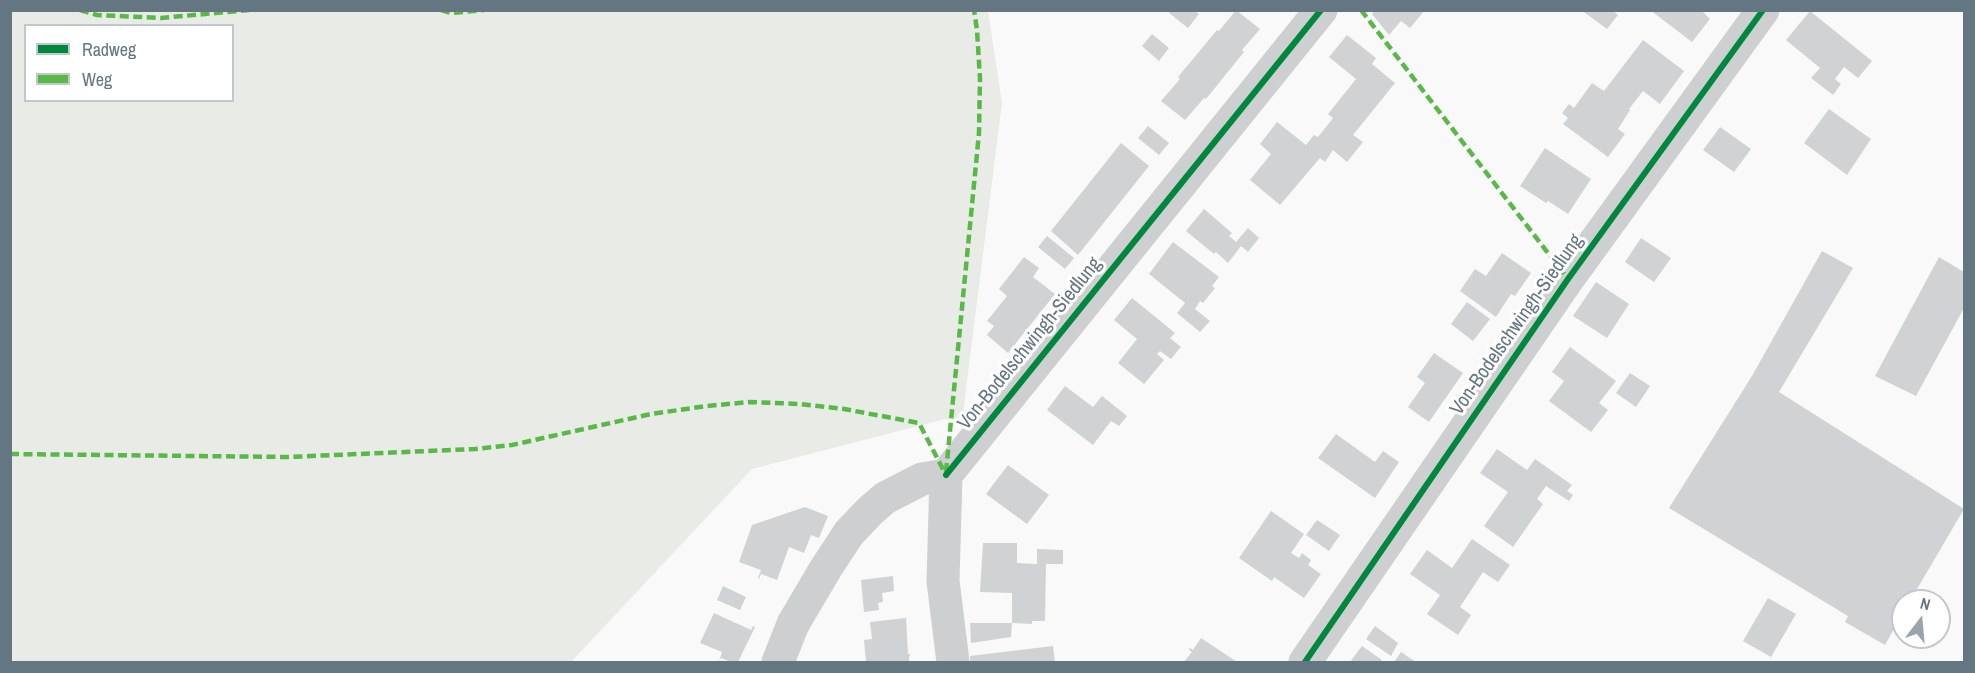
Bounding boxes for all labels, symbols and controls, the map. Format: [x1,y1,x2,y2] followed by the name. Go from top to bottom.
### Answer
[24,24,234,102] legend
[82,37,136,62] text: Radweg
[82,67,112,92] text: Weg
[1445,230,1589,420] street label: Von-Bodelschwingh-Siedlung
[953,253,1107,435] street label: Von-Bodelschwingh-Siedlung
[1891,589,1951,649] north arrow
[1918,592,1933,615] text: N

